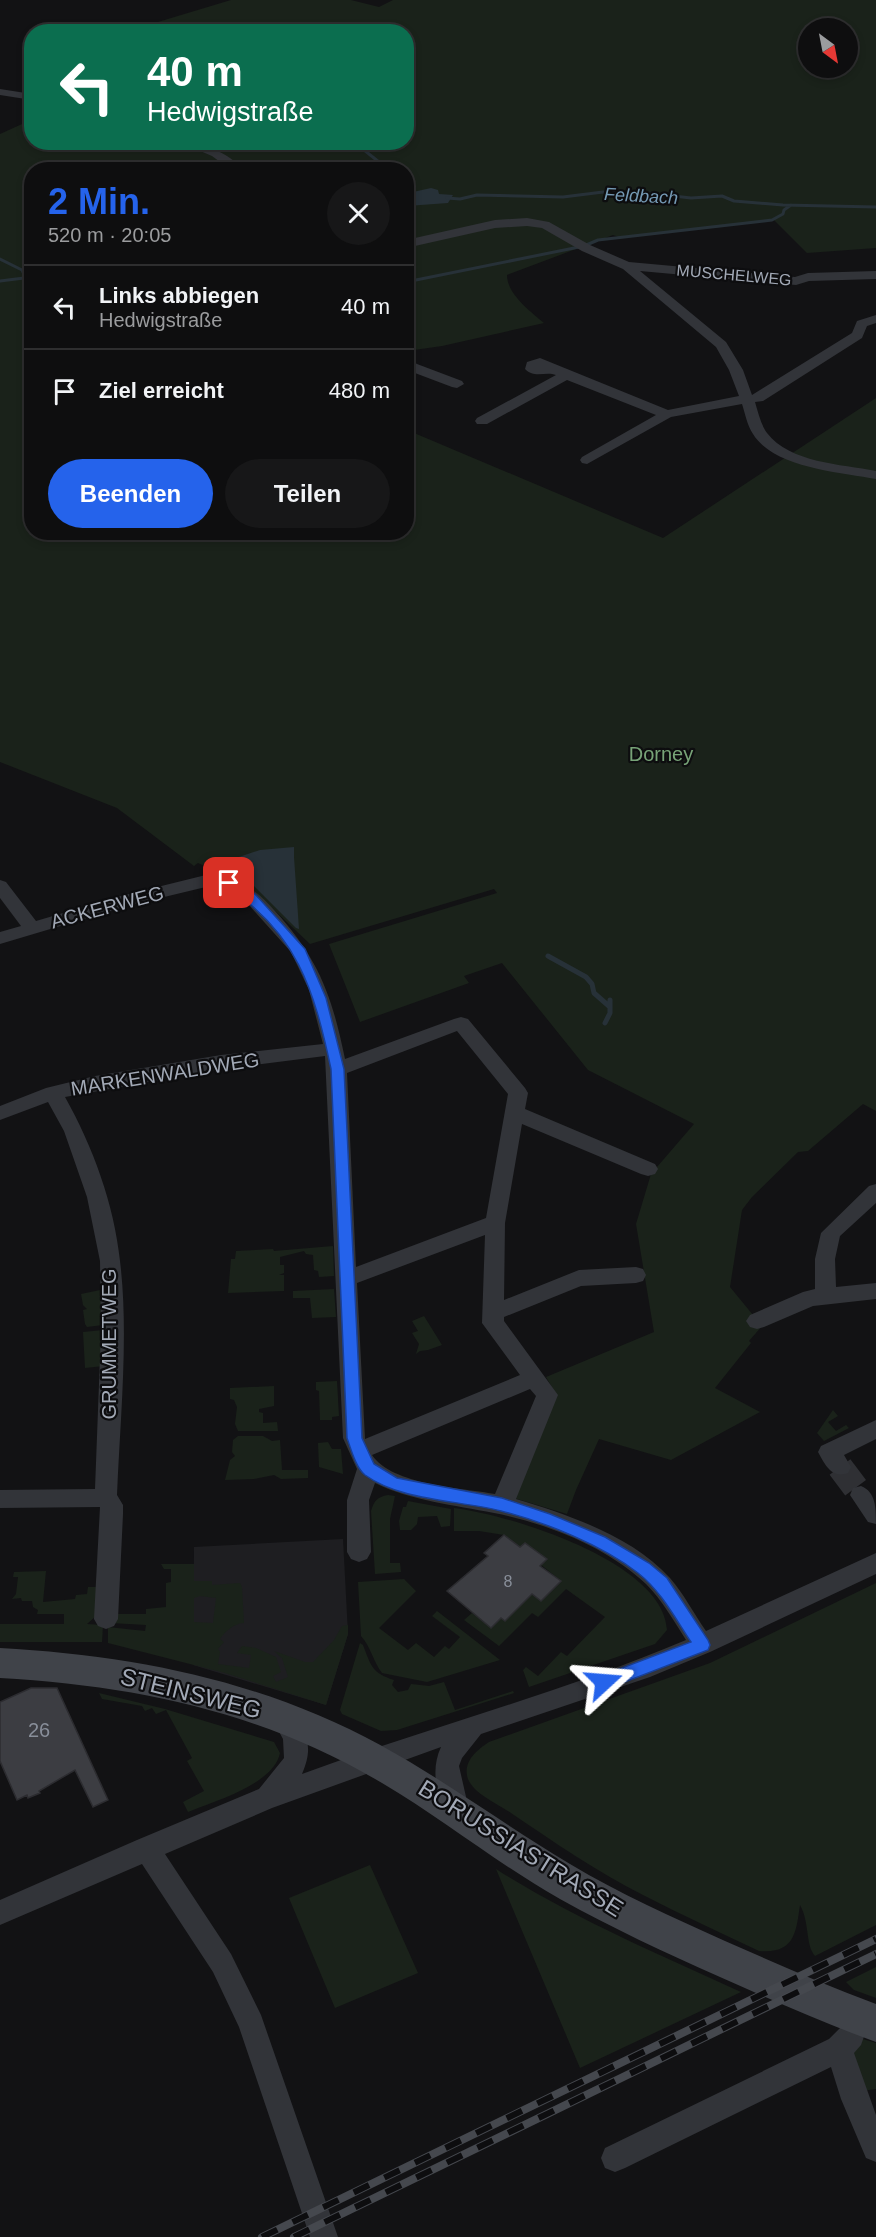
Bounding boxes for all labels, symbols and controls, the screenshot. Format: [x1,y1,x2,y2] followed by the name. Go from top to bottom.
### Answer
[798,18,858,78] north arrow
[798,18,858,78] map controls
[48,48,126,126] icon: left
[147,48,243,95] text: 40 m
[147,97,314,127] text: Hedwigstraße
[48,181,150,222] text: 2 Min.
[327,182,390,245] button: close
[603,184,679,208] water label: Feldbach
[48,224,171,246] text: 520 m · 20:05
[676,262,792,288] street label: MUSCHELWEG
[99,283,259,308] text: Links abbiegen
[48,291,81,324] icon: left
[341,294,390,319] text: 40 m
[99,309,222,331] text: Hedwigstraße
[48,375,81,408] icon: arrive
[99,378,224,403] text: Ziel erreicht
[329,378,390,403] text: 480 m
[48,459,213,528] button: Beenden
[225,459,390,528] button: Teilen
[629,743,693,765] park label: Dorney
[203,857,254,908] pin
[212,866,245,899] icon: arrive
[48,881,166,933] street label: ACKERWEG
[69,1048,261,1100] street label: MARKENWALDWEG
[98,1268,120,1420] street label: GRUMMETWEG
[504,1573,513,1590] house number: 8
[572,1650,636,1714] position arrow
[118,1662,264,1724] street label: STEINSWEG
[28,1719,50,1741] house number: 26
[414,1774,628,1922] street label: BORUSSIASTRASSE

